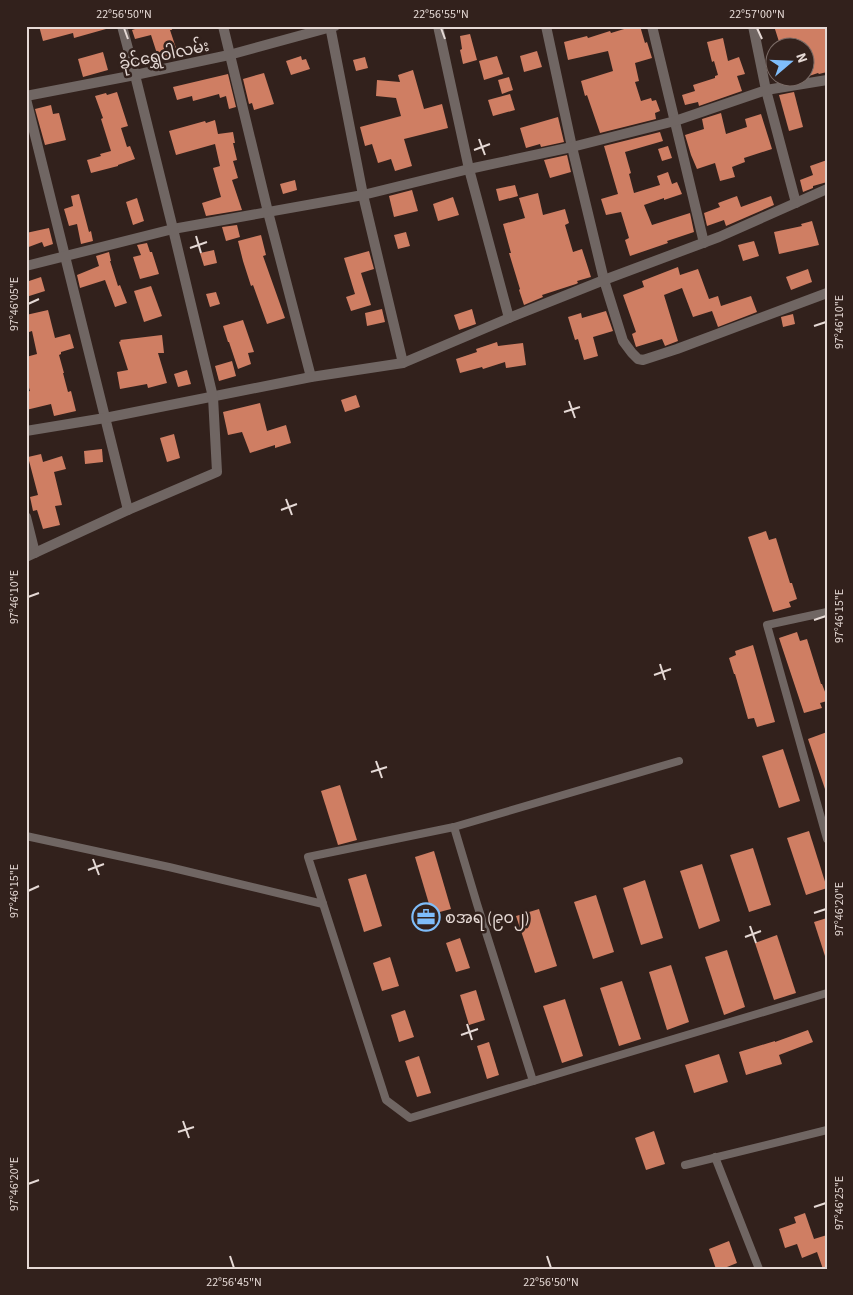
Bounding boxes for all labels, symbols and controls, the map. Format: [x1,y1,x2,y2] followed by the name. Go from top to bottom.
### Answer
[96,6,152,23] text: 22°56'50"N
[413,6,469,23] text: 22°56'55"N
[729,6,785,23] text: 22°57'00"N
[117,34,212,78] street label: ခိုင်ရွှေဝါလမ်း
[766,38,816,88] north arrow
[790,50,812,66] text: N
[6,277,23,331] text: 97°46'05"E
[831,295,848,349] text: 97°46'10"E
[6,570,23,624] text: 97°46'10"E
[831,589,848,643] text: 97°46'15"E
[6,864,23,918] text: 97°46'15"E
[831,882,848,936] text: 97°46'20"E
[411,902,441,932] office icon: စအရ (၉၀၂)
[445,907,530,931] place label: စအရ (၉၀၂)
[6,1157,23,1211] text: 97°46'20"E
[831,1176,848,1230] text: 97°46'25"E
[206,1274,262,1291] text: 22°56'45"N
[523,1274,579,1291] text: 22°56'50"N

